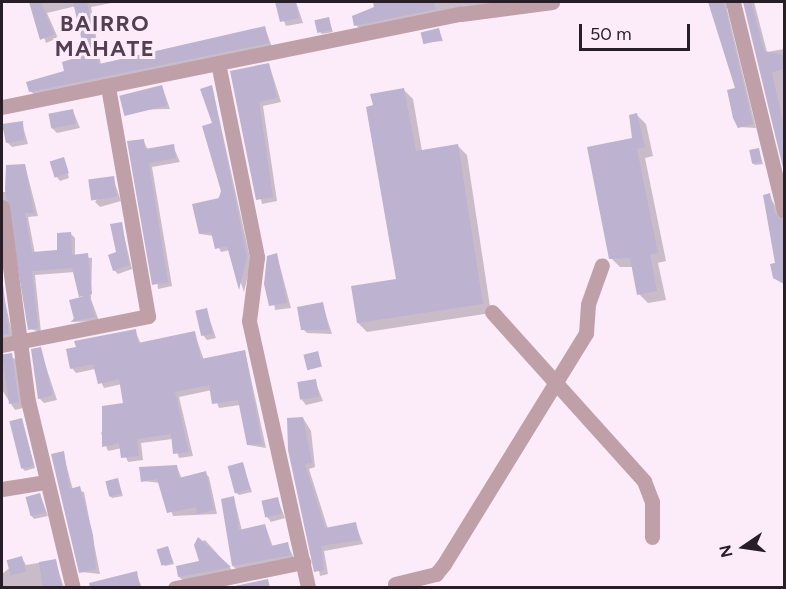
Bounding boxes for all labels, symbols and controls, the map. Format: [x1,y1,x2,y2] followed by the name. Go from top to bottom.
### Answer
[55,10,155,62] district label: BAIRRO MAHATE
[582,12,693,50] scale bar
[590,23,632,45] text: 50 m
[714,517,774,577] north arrow
[715,543,737,559] text: N

